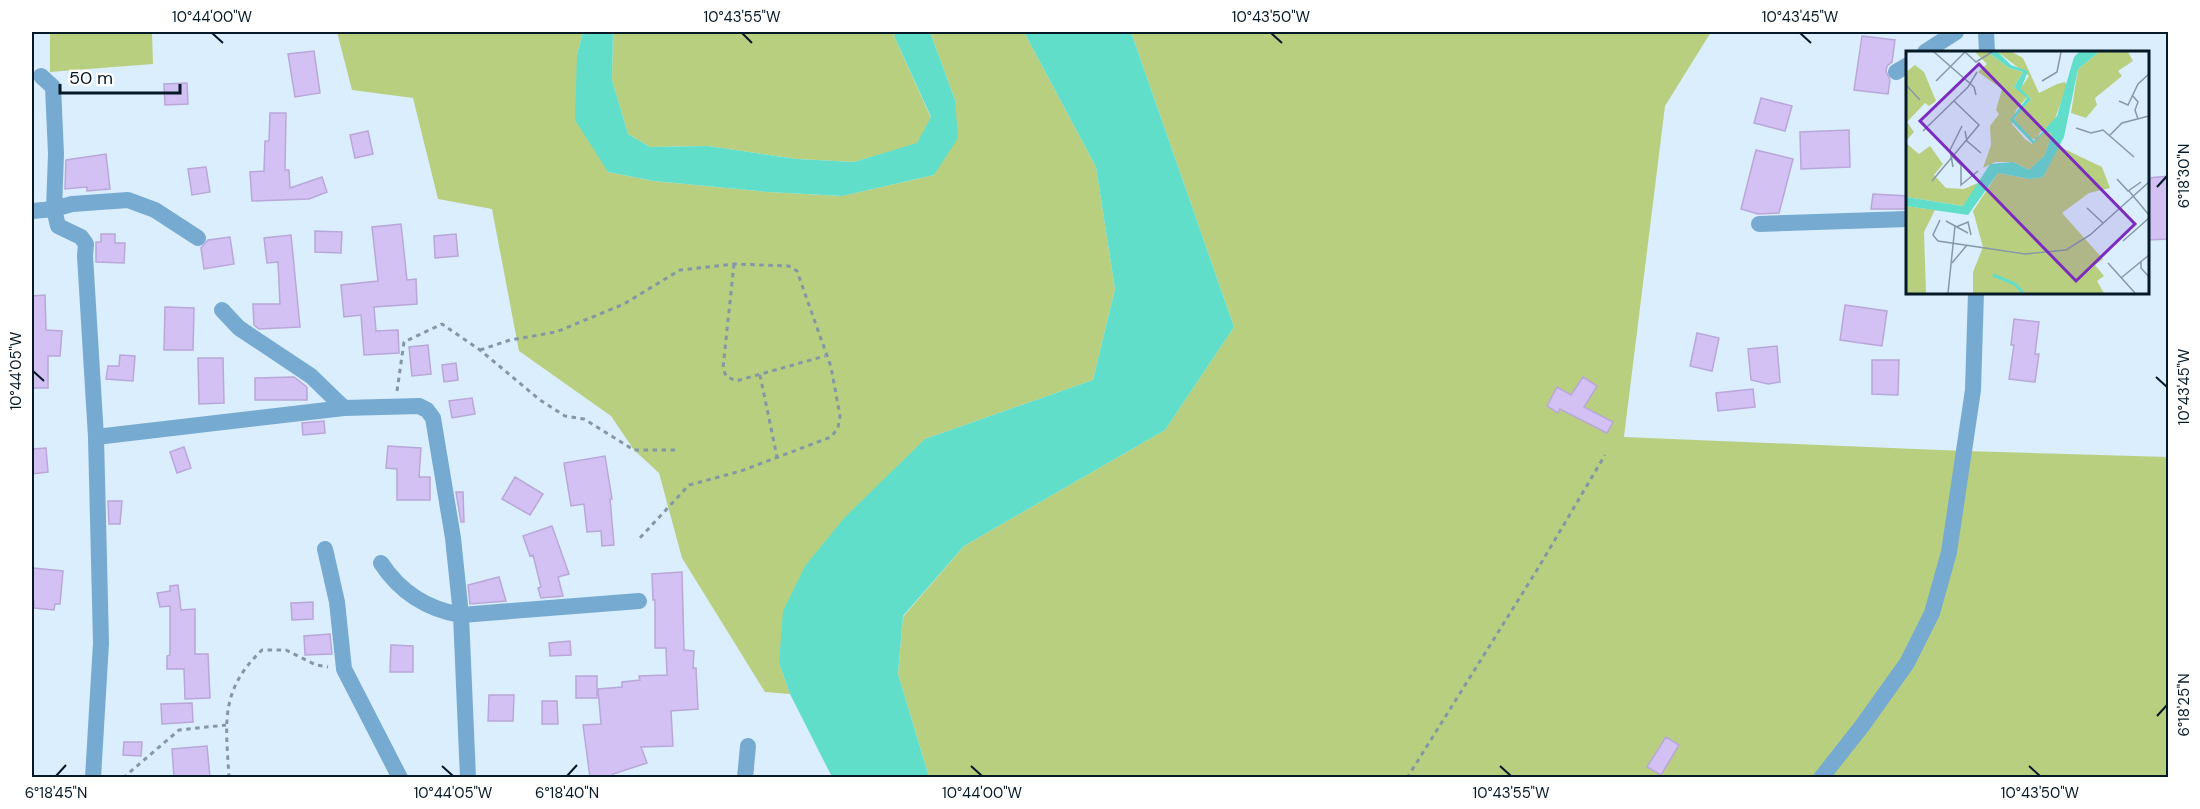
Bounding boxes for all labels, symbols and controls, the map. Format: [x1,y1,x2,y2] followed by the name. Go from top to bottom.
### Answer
[172,7,253,27] text: 10°44'00"W
[704,7,781,27] text: 10°43'55"W
[1232,7,1311,27] text: 10°43'50"W
[1762,7,1839,27] text: 10°43'45"W
[1906,51,2149,294] inset map
[60,57,180,95] scale bar
[69,66,113,90] text: 50 m
[2174,144,2194,208] text: 6°18'30"N
[6,331,26,410] text: 10°44'05"W
[2174,348,2194,425] text: 10°43'45"W
[2174,673,2194,737] text: 6°18'25"N
[25,783,87,803] text: 6°18'45"N
[414,783,493,803] text: 10°44'05"W
[535,783,599,803] text: 6°18'40"N
[942,783,1023,803] text: 10°44'00"W
[1473,783,1550,803] text: 10°43'55"W
[2001,783,2080,803] text: 10°43'50"W

